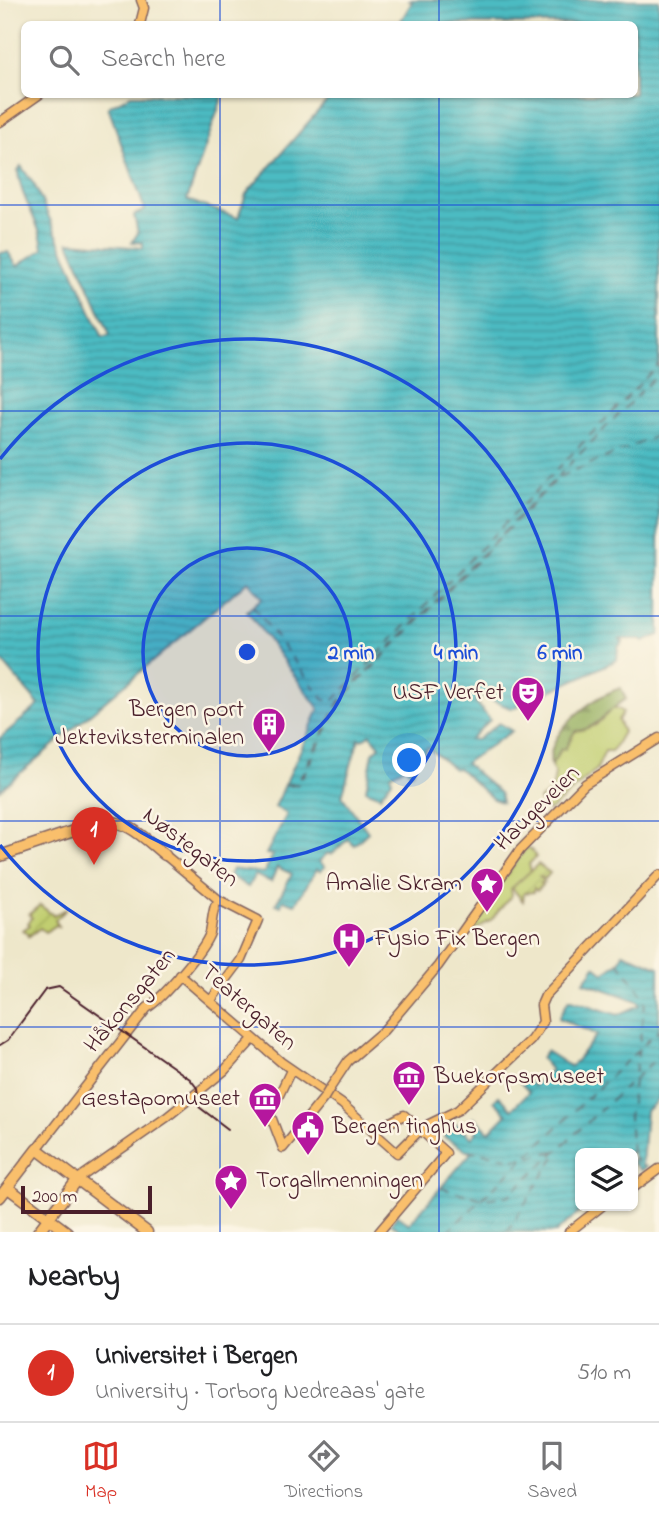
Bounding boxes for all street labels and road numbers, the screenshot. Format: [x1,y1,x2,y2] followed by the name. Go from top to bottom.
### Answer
[487,758,589,860] street label: Haugeveien
[134,799,246,897] street label: Nøstegaten
[76,941,186,1061] street label: Håkonsgaten
[192,956,304,1060] street label: Teatergaten

